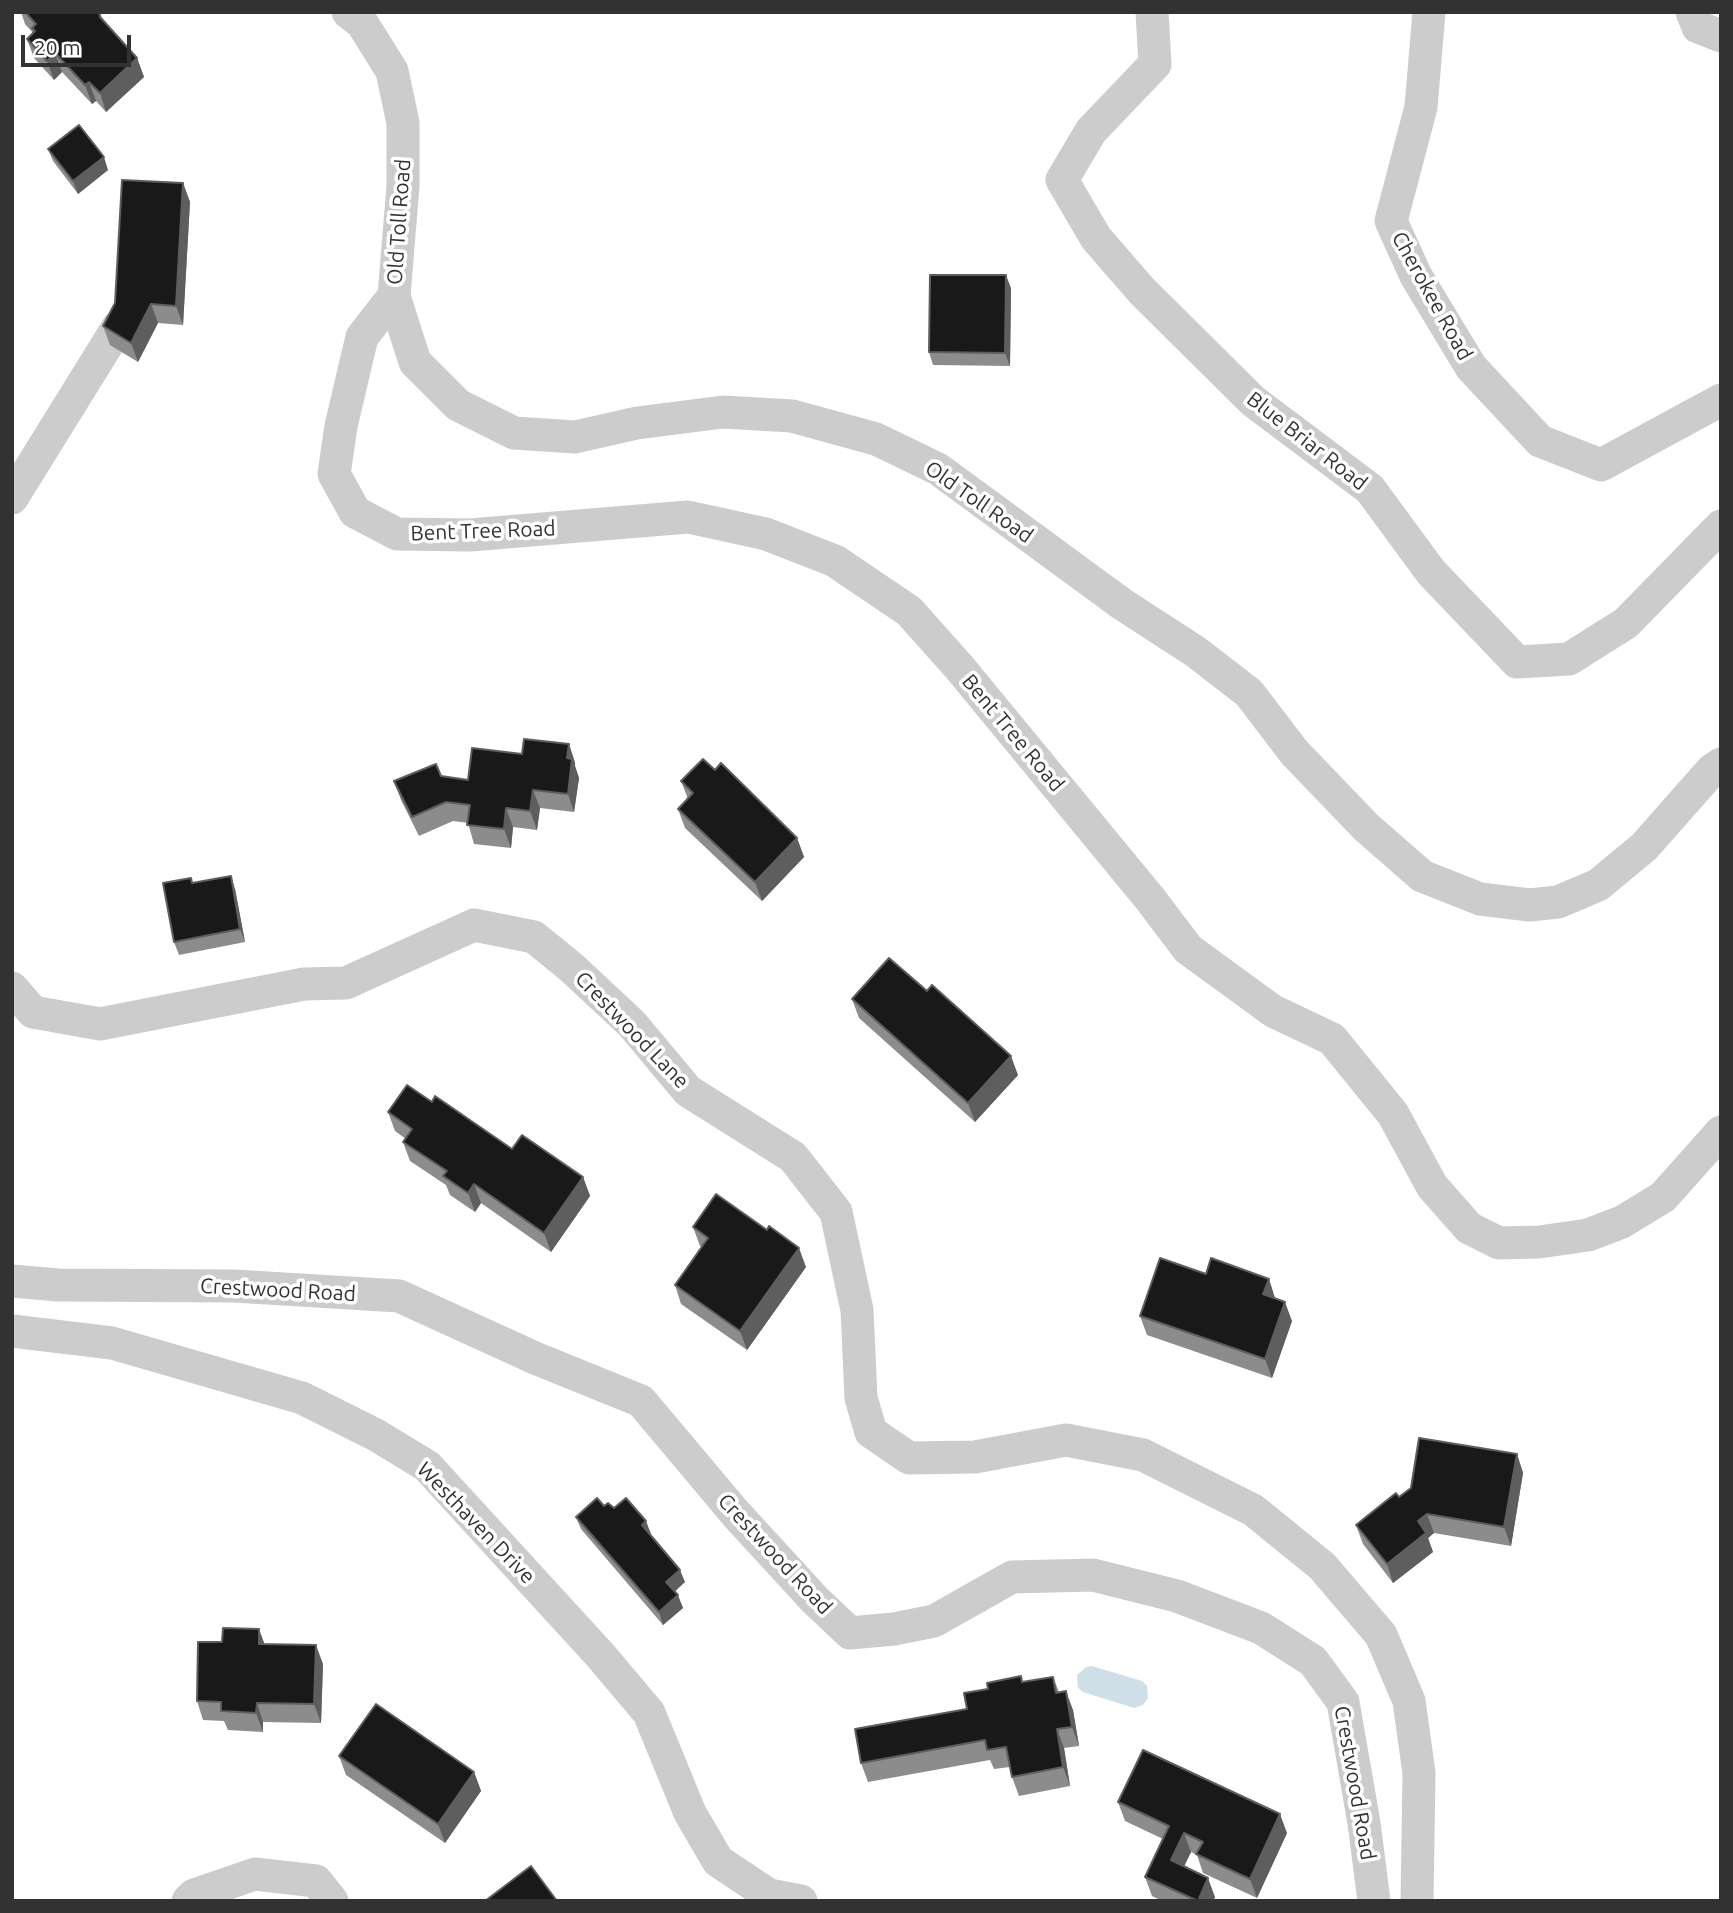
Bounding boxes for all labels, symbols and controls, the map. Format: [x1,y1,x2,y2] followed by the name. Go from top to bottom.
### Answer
[24,21,135,65] scale bar
[34,35,81,59] text: 20 m
[382,158,416,286] street label: Old Toll Road
[1386,227,1478,365] street label: Cherokee Road
[1242,386,1372,496] street label: Blue Briar Road
[920,456,1038,548] street label: Old Toll Road
[410,516,556,546] street label: Bent Tree Road
[957,669,1069,797] street label: Bent Tree Road
[570,966,694,1094] street label: Crestwood Lane
[199,1273,357,1307] street label: Crestwood Road
[412,1457,540,1589] street label: Westhaven Drive
[713,1488,837,1620] street label: Crestwood Road
[1329,1704,1381,1862] street label: Crestwood Road

